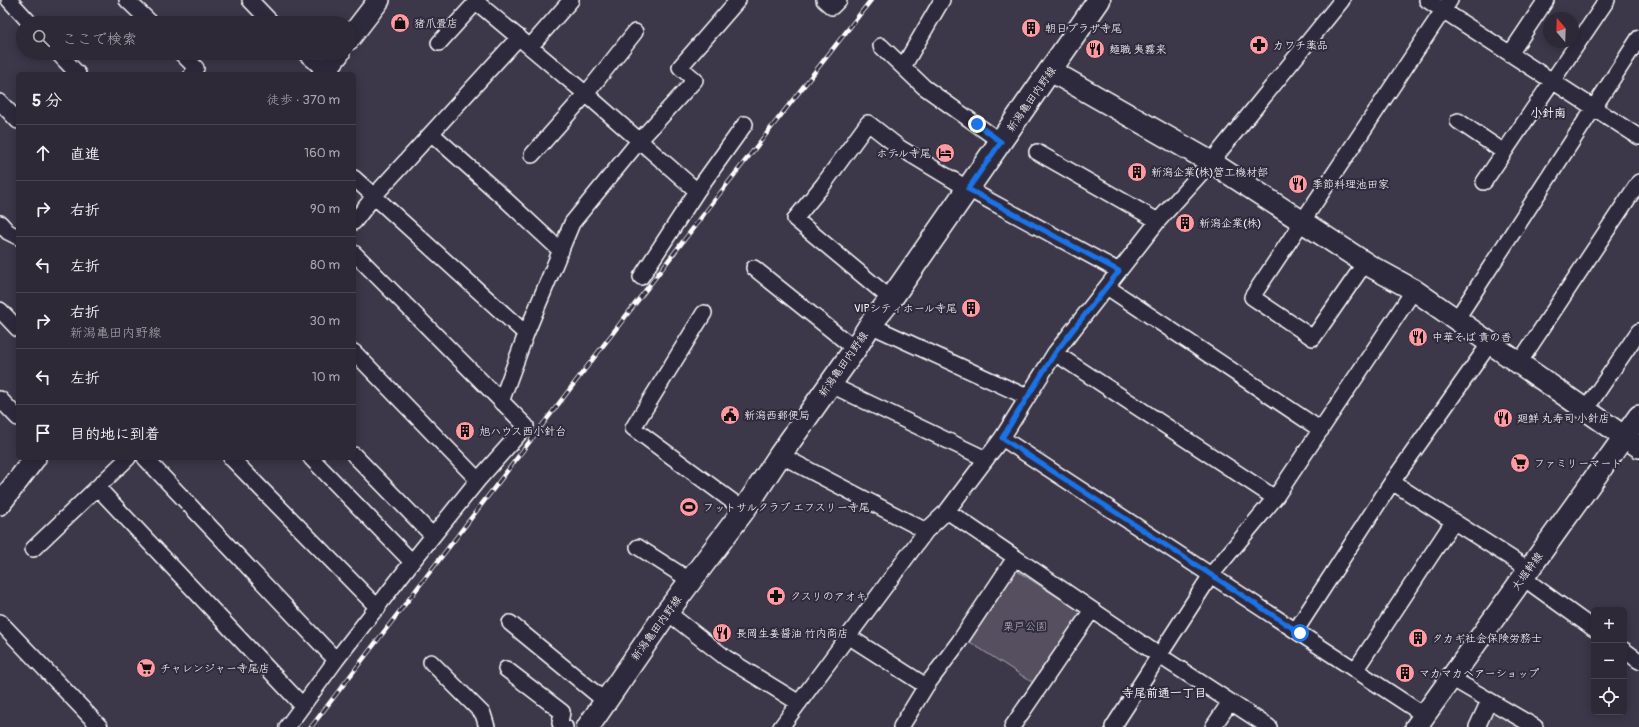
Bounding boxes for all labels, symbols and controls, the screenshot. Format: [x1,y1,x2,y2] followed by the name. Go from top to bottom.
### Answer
[389,12,411,34] shop icon: 猪爪畳店
[1543,12,1579,48] north arrow
[16,16,356,60] search box
[414,17,458,30] place label: 猪爪畳店
[1020,17,1042,39] building icon: 朝日プラザ寺尾
[1045,22,1122,35] place label: 朝日プラザ寺尾
[30,27,52,49] icon: search
[62,30,137,49] text: ここで検索
[1248,34,1270,56] pharmacy icon: カワチ薬品
[1084,38,1106,60] restaurant icon: 麺職 夷霧来
[1273,39,1328,52] place label: カワチ薬品
[1109,43,1166,56] place label: 麺職 夷霧来
[1004,64,1059,135] street label: 新潟亀田内野線
[32,90,62,111] text: 5 分
[267,92,340,108] text: 徒歩 · 370 m
[1530,106,1566,121] district label: 小針南
[968,115,986,133] route end
[32,142,54,164] icon: ahead
[934,142,956,164] hotel icon: ホテル寺尾
[70,145,100,164] text: 直進
[304,145,340,161] text: 160 m
[876,147,931,160] place label: ホテル寺尾
[1126,161,1148,183] building icon: 新潟企業(株)管工機材部
[1151,166,1268,179] place label: 新潟企業(株)管工機材部
[1287,173,1309,195] restaurant icon: 季節料理池田家
[1312,178,1389,191] place label: 季節料理池田家
[32,198,54,220] icon: right
[70,201,100,220] text: 右折
[310,201,340,217] text: 90 m
[1174,212,1196,234] building icon: 新潟企業(株)
[1199,217,1261,230] place label: 新潟企業(株)
[32,254,54,276] icon: left
[70,257,100,276] text: 左折
[310,257,340,273] text: 80 m
[960,297,982,319] building icon: VIPシティホール寺尾
[854,302,957,315] place label: VIPシティホール寺尾
[70,303,100,322] text: 右折
[32,310,54,332] icon: right
[310,313,340,329] text: 30 m
[70,325,161,341] text: 新潟亀田内野線
[1407,326,1429,348] restaurant icon: 中華そば 貴の香
[816,329,871,400] street label: 新潟亀田内野線
[1432,331,1511,344] place label: 中華そば 貴の香
[32,366,54,388] icon: left
[70,369,100,388] text: 左折
[312,369,340,385] text: 10 m
[719,404,741,426] public building icon: 新潟西郵便局
[1492,407,1514,429] restaurant icon: 廻鮮 丸寿司 小針店
[744,409,810,422] place label: 新潟西郵便局
[1517,412,1610,425] place label: 廻鮮 丸寿司 小針店
[454,420,476,442] building icon: 旭ハウス西小針台
[32,422,54,444] icon: arrive
[70,425,160,444] text: 目的地に到着
[479,425,566,438] place label: 旭ハウス西小針台
[1509,452,1531,474] supermarket icon: ファミリーマート
[1534,457,1622,470] place label: ファミリーマート
[678,496,700,518] sports icon: フットサルクラブ エフスリー寺尾
[703,501,870,514] place label: フットサルクラブ エフスリー寺尾
[1509,550,1546,593] street label: 大堀幹線
[765,585,787,607] pharmacy icon: クスリのアオキ
[790,590,867,603] place label: クスリのアオキ
[629,593,684,663] street label: 新潟亀田内野線
[1591,607,1627,715] map controls
[1591,607,1627,643] button: +
[1003,620,1047,633] park label: 栗戸公園
[711,622,733,644] restaurant icon: 長岡生姜醤油 竹内商店
[1291,624,1309,642] route start
[736,627,848,640] place label: 長岡生姜醤油 竹内商店
[1407,627,1429,649] building icon: タカギ社会保険労務士
[1432,632,1542,645] place label: タカギ社会保険労務士
[1591,643,1627,679] button: −
[135,657,157,679] supermarket icon: チャレンジャー寺尾店
[160,662,270,675] place label: チャレンジャー寺尾店
[1394,662,1416,684] building icon: マカマカヘアーショップ
[1419,667,1539,680] place label: マカマカヘアーショップ
[1591,679,1627,715] button: locate
[1122,686,1206,701] district label: 寺尾前通一丁目

